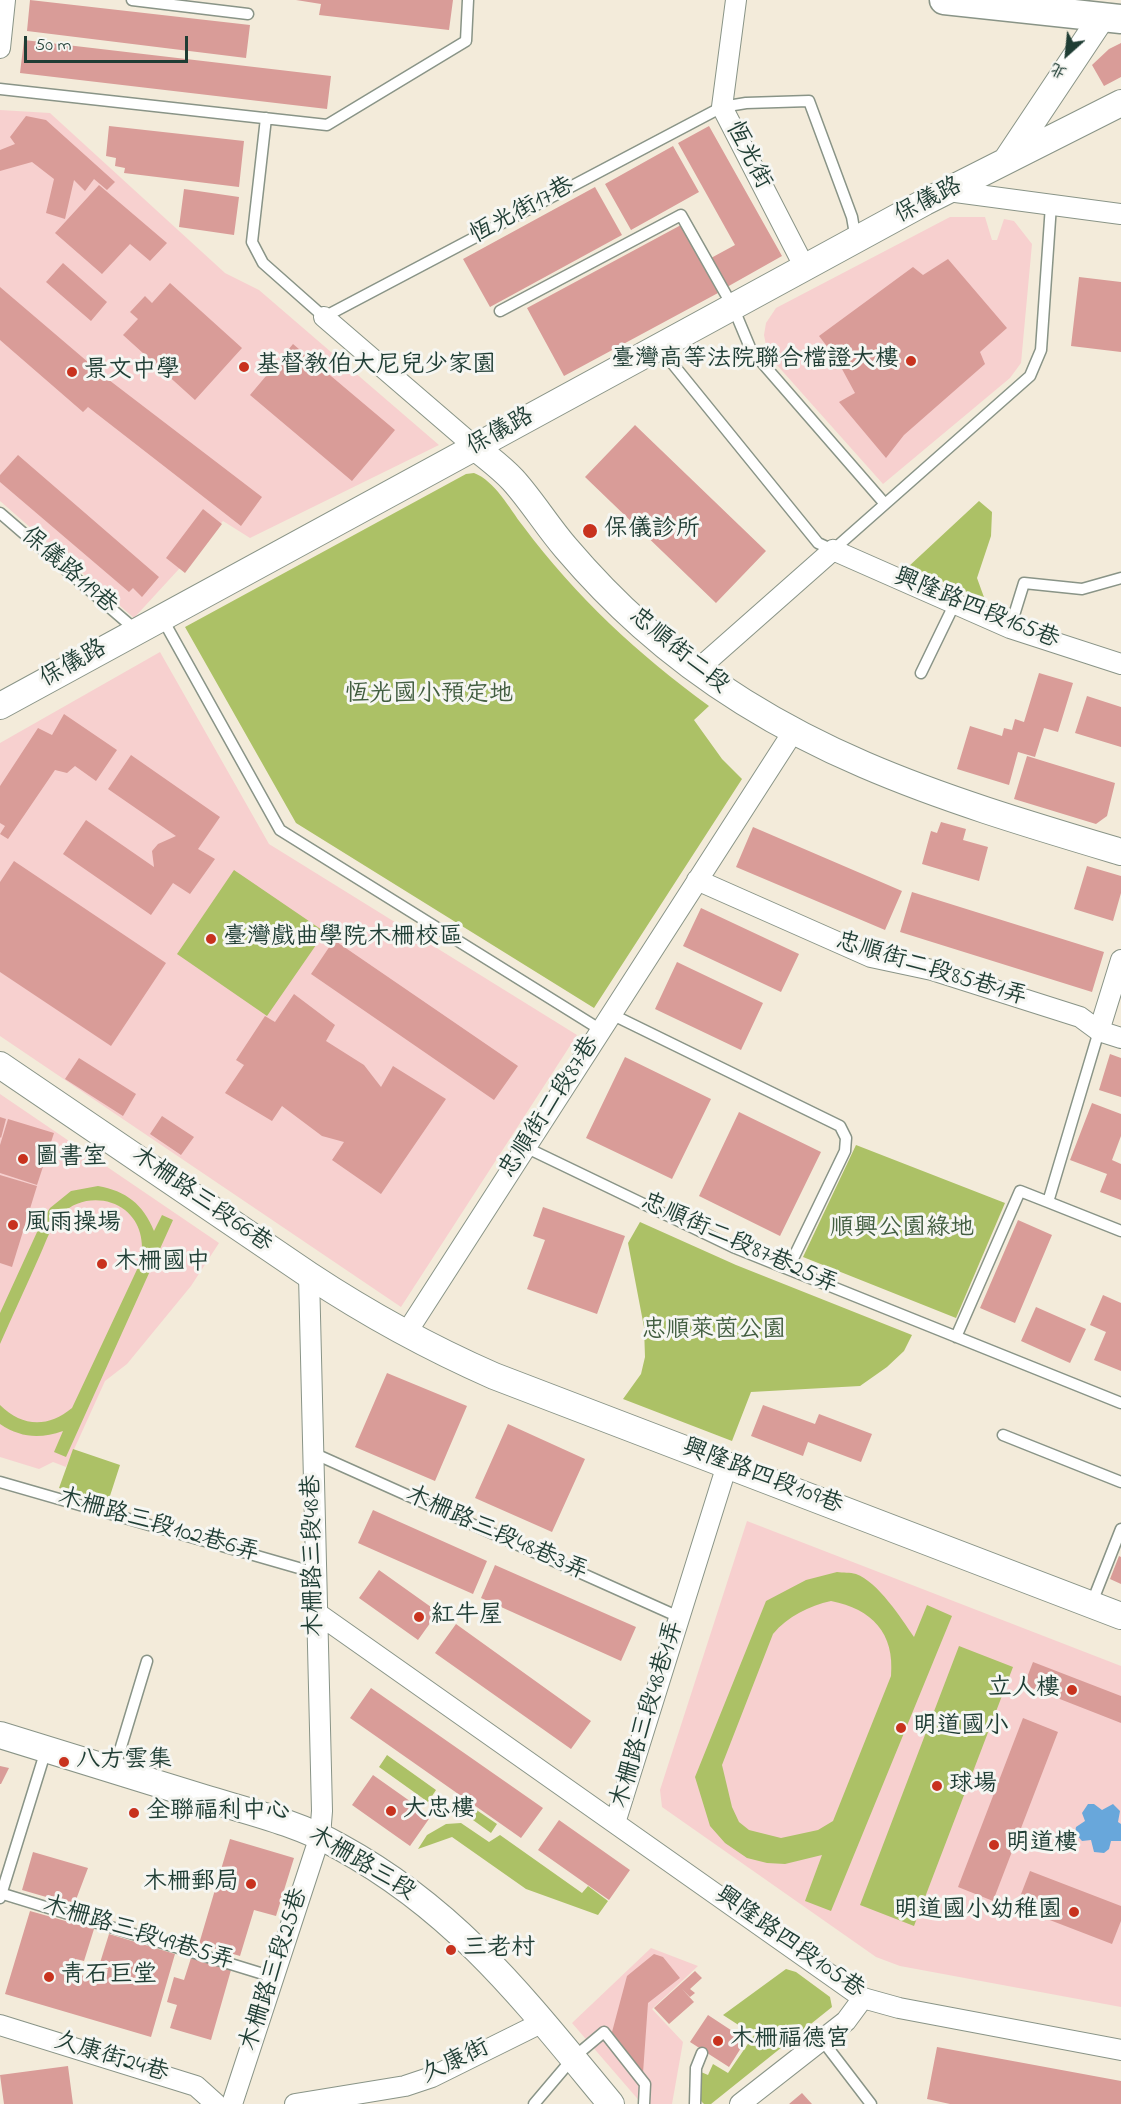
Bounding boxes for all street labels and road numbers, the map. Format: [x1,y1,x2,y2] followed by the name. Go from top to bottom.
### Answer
[718,117,776,195] street label: 恆光街
[466,173,580,251] street label: 恆光街17巷
[890,173,968,231] street label: 保儀路
[463,403,539,463] street label: 保儀路
[14,522,122,622] street label: 保儀路119巷
[889,564,1063,656] street label: 興隆路四段165巷
[622,603,734,701] street label: 忠順街二段
[36,635,112,695] street label: 保儀路
[832,928,1030,1014] street label: 忠順街二段85巷1弄
[495,1032,607,1184] street label: 忠順街二段87巷
[125,1142,277,1260] street label: 木柵路三段66巷
[636,1189,842,1301] street label: 忠順街二段87巷25弄
[678,1434,846,1522] street label: 興隆路四段109巷
[299,1474,331,1638] street label: 木柵路三段48巷
[400,1482,592,1588] street label: 木柵路三段48巷3弄
[54,1484,262,1570] street label: 木柵路三段102巷6弄
[607,1618,691,1812] street label: 木柵路三段48巷1弄
[302,1822,420,1908] street label: 木柵路三段
[709,1882,869,2006] street label: 興隆路四段105巷
[236,1885,316,2055] street label: 木柵路三段25巷
[39,1892,237,1978] street label: 木柵路三段49巷5弄
[50,2028,172,2090] street label: 久康街24巷
[417,2035,495,2091] street label: 久康街

